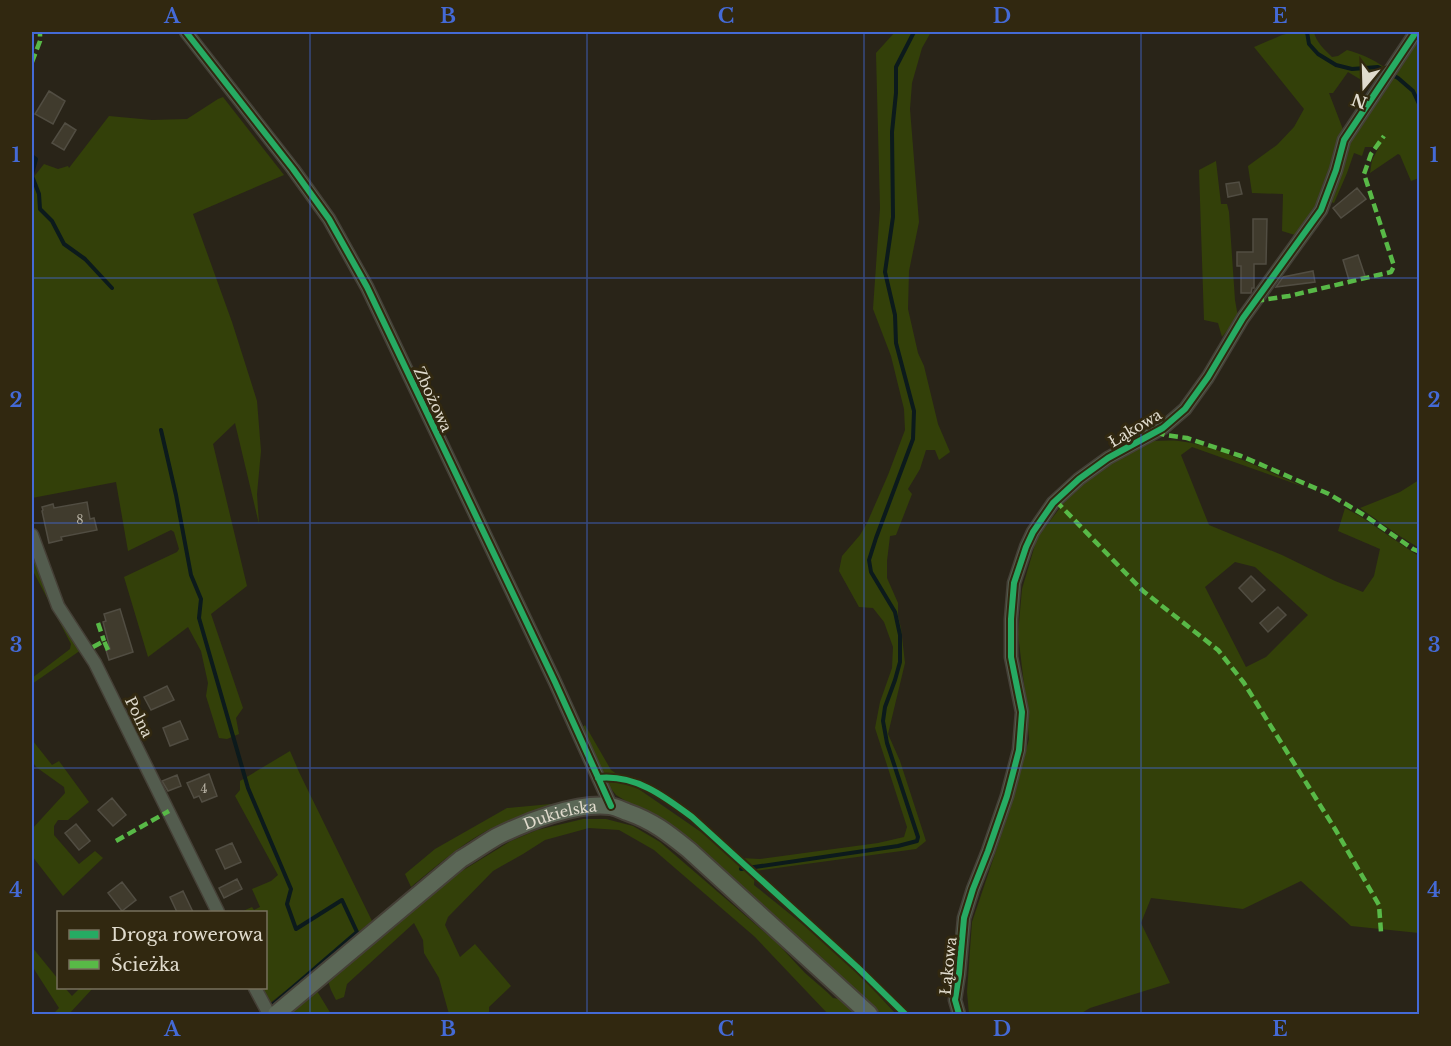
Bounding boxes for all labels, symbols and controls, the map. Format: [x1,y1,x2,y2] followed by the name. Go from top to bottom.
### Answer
[163,4,181,28] text: A
[440,4,456,28] text: B
[718,4,734,28] text: C
[993,4,1011,28] text: D
[1272,4,1288,28] text: E
[1334,57,1394,117] north arrow
[1349,89,1369,113] text: N
[12,143,21,167] text: 1
[1430,143,1439,167] text: 1
[410,363,457,435] street label: Zbożowa
[9,388,23,412] text: 2
[1427,388,1441,412] text: 2
[1105,404,1166,451] street label: Łąkowa
[76,512,84,527] house number: 8
[10,633,22,657] text: 3
[1428,633,1440,657] text: 3
[121,693,157,741] street label: Polna
[200,781,208,796] house number: 4
[520,796,598,833] street label: Dukielska
[9,878,23,902] text: 4
[1427,878,1441,902] text: 4
[57,911,267,989] legend
[111,924,263,946] text: Droga rowerowa
[936,935,961,996] street label: Łąkowa
[111,953,180,976] text: Ścieżka
[163,1017,181,1041] text: A
[440,1017,456,1041] text: B
[718,1017,734,1041] text: C
[993,1017,1011,1041] text: D
[1272,1017,1288,1041] text: E

